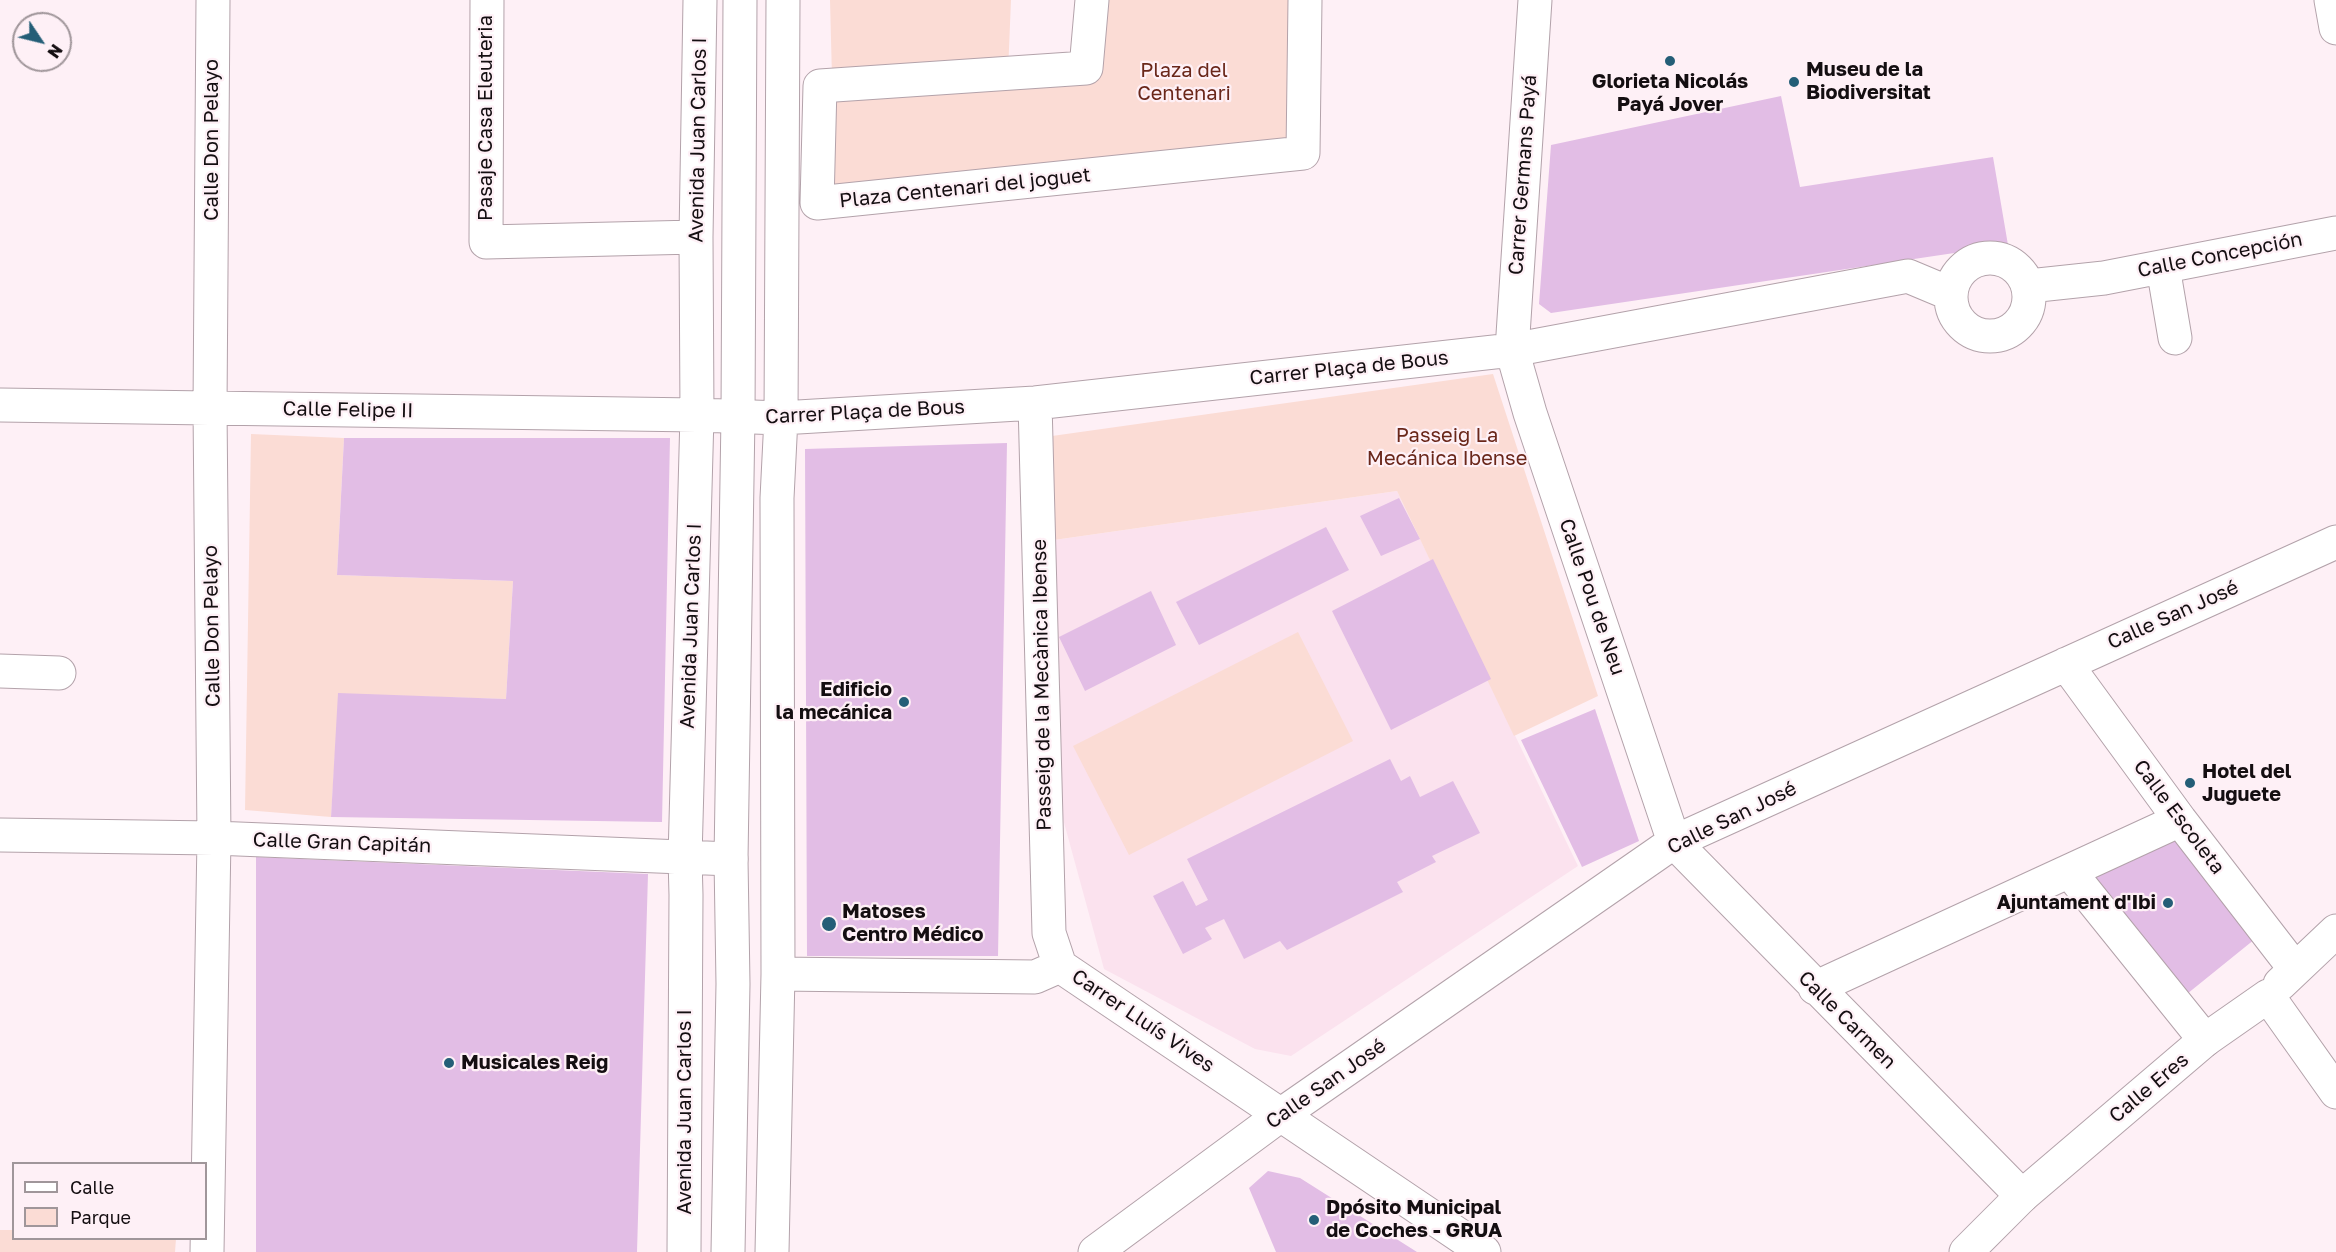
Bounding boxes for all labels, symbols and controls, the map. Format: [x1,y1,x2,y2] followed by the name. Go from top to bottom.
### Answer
[12,12,72,72] north arrow
[474,15,498,221] street label: Pasaje Casa Eleuteria
[684,37,712,243] street label: Avenida Juan Carlos I
[43,40,67,62] text: N
[1663,54,1677,68] marker: Glorieta Nicolás Payá Jover
[1806,58,1931,105] place label: Museu de la Biodiversitat
[200,59,224,221] street label: Calle Don Pelayo
[1137,59,1231,106] park label: Plaza del Centenari
[1592,70,1748,117] place label: Glorieta Nicolás Payá Jover
[1504,74,1542,276] street label: Carrer Germans Payá
[1787,75,1801,89] marker: Museu de la Biodiversitat
[838,163,1092,213] street label: Plaza Centenari del joguet
[2136,227,2304,283] street label: Calle Concepción
[1248,346,1450,390] street label: Carrer Plaça de Bous
[765,395,965,429] street label: Carrer Plaça de Bous
[282,397,414,423] street label: Calle Felipe II
[1367,424,1527,471] park label: Passeig La Mecánica Ibense
[1554,516,1630,678] street label: Calle Pou de Neu
[675,523,707,729] street label: Avenida Juan Carlos I
[1027,539,1057,831] street label: Passeig de la Mecànica Ibense
[199,545,225,707] street label: Calle Don Pelayo
[2104,575,2242,655] street label: Calle San José
[776,678,892,725] place label: Edificio la mecánica
[897,695,911,709] marker: Edificio la mecánica
[2128,755,2230,879] street label: Calle Escoleta
[2202,760,2291,807] place label: Hotel del Juguete
[1663,776,1801,860] street label: Calle San José
[2183,776,2197,790] marker: Hotel del Juguete
[252,828,432,858] street label: Calle Gran Capitán
[1997,891,2156,915] place label: Ajuntament d'Ibi
[2161,896,2175,910] marker: Ajuntament d'Ibi
[842,900,983,947] place label: Matoses Centro Médico
[820,915,838,933] marker: Matoses Centro Médico
[1067,964,1219,1078] street label: Carrer Lluís Vives
[1793,966,1901,1074] street label: Calle Carmen
[673,1009,697,1215] street label: Avenida Juan Carlos I
[1261,1034,1391,1134] street label: Calle San José
[2104,1048,2194,1128] street label: Calle Eres
[461,1051,608,1075] place label: Musicales Reig
[442,1056,456,1070] marker: Musicales Reig
[12,1162,207,1240] legend
[70,1176,114,1198] text: Calle
[1326,1196,1502,1243] place label: Dpósito Municipal de Coches - GRUA
[70,1206,131,1228] text: Parque
[1307,1213,1321,1227] marker: Dpósito Municipal de Coches - GRUA

